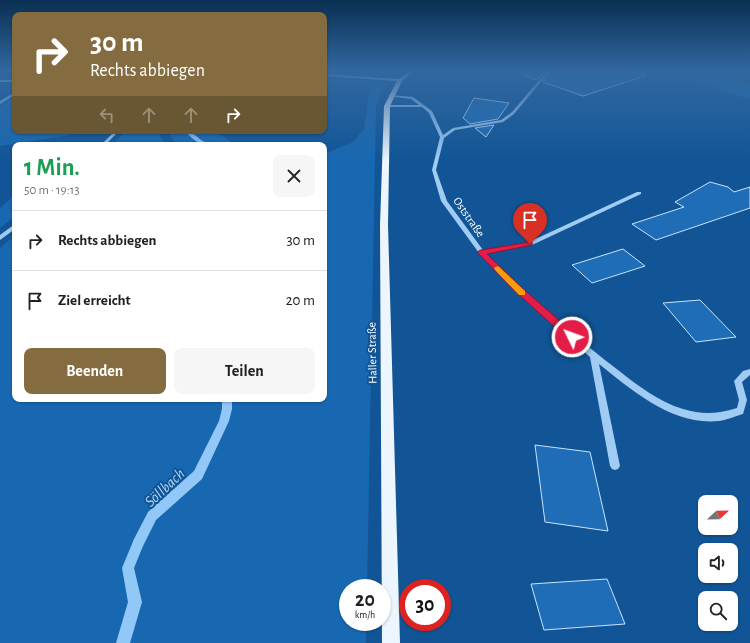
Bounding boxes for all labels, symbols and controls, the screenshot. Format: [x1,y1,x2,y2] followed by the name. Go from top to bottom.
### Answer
[24,28,76,80] icon: right
[90,29,143,57] text: 30 m
[90,62,205,80] text: Rechts abbiegen
[96,104,118,126] icon: left
[138,104,160,126] icon: ahead
[180,104,202,126] icon: ahead
[222,104,244,126] icon: right
[273,155,315,197] button: close
[24,156,80,180] text: 1 Min.
[24,184,80,197] text: 50 m · 19:13
[451,195,487,239] street label: Oststraße
[513,203,547,244] pin
[519,209,541,231] icon: arrive
[24,230,46,252] icon: right
[58,233,156,248] text: Rechts abbiegen
[286,233,315,248] text: 30 m
[24,290,46,312] icon: arrive
[58,293,131,308] text: Ziel erreicht
[286,293,315,308] text: 20 m
[551,316,593,358] position arrow
[365,322,379,384] street label: Haller Straße
[24,348,166,394] button: Beenden
[174,348,315,394] button: Teilen
[142,465,188,510] water label: Söllbach
[698,495,738,535] north arrow
[698,495,738,631] map controls
[698,543,738,583] button: sound
[399,579,451,631] speed limit sign: 30
[355,590,375,610] text: 20
[698,591,738,631] button: search
[355,610,375,620] text: km/h

